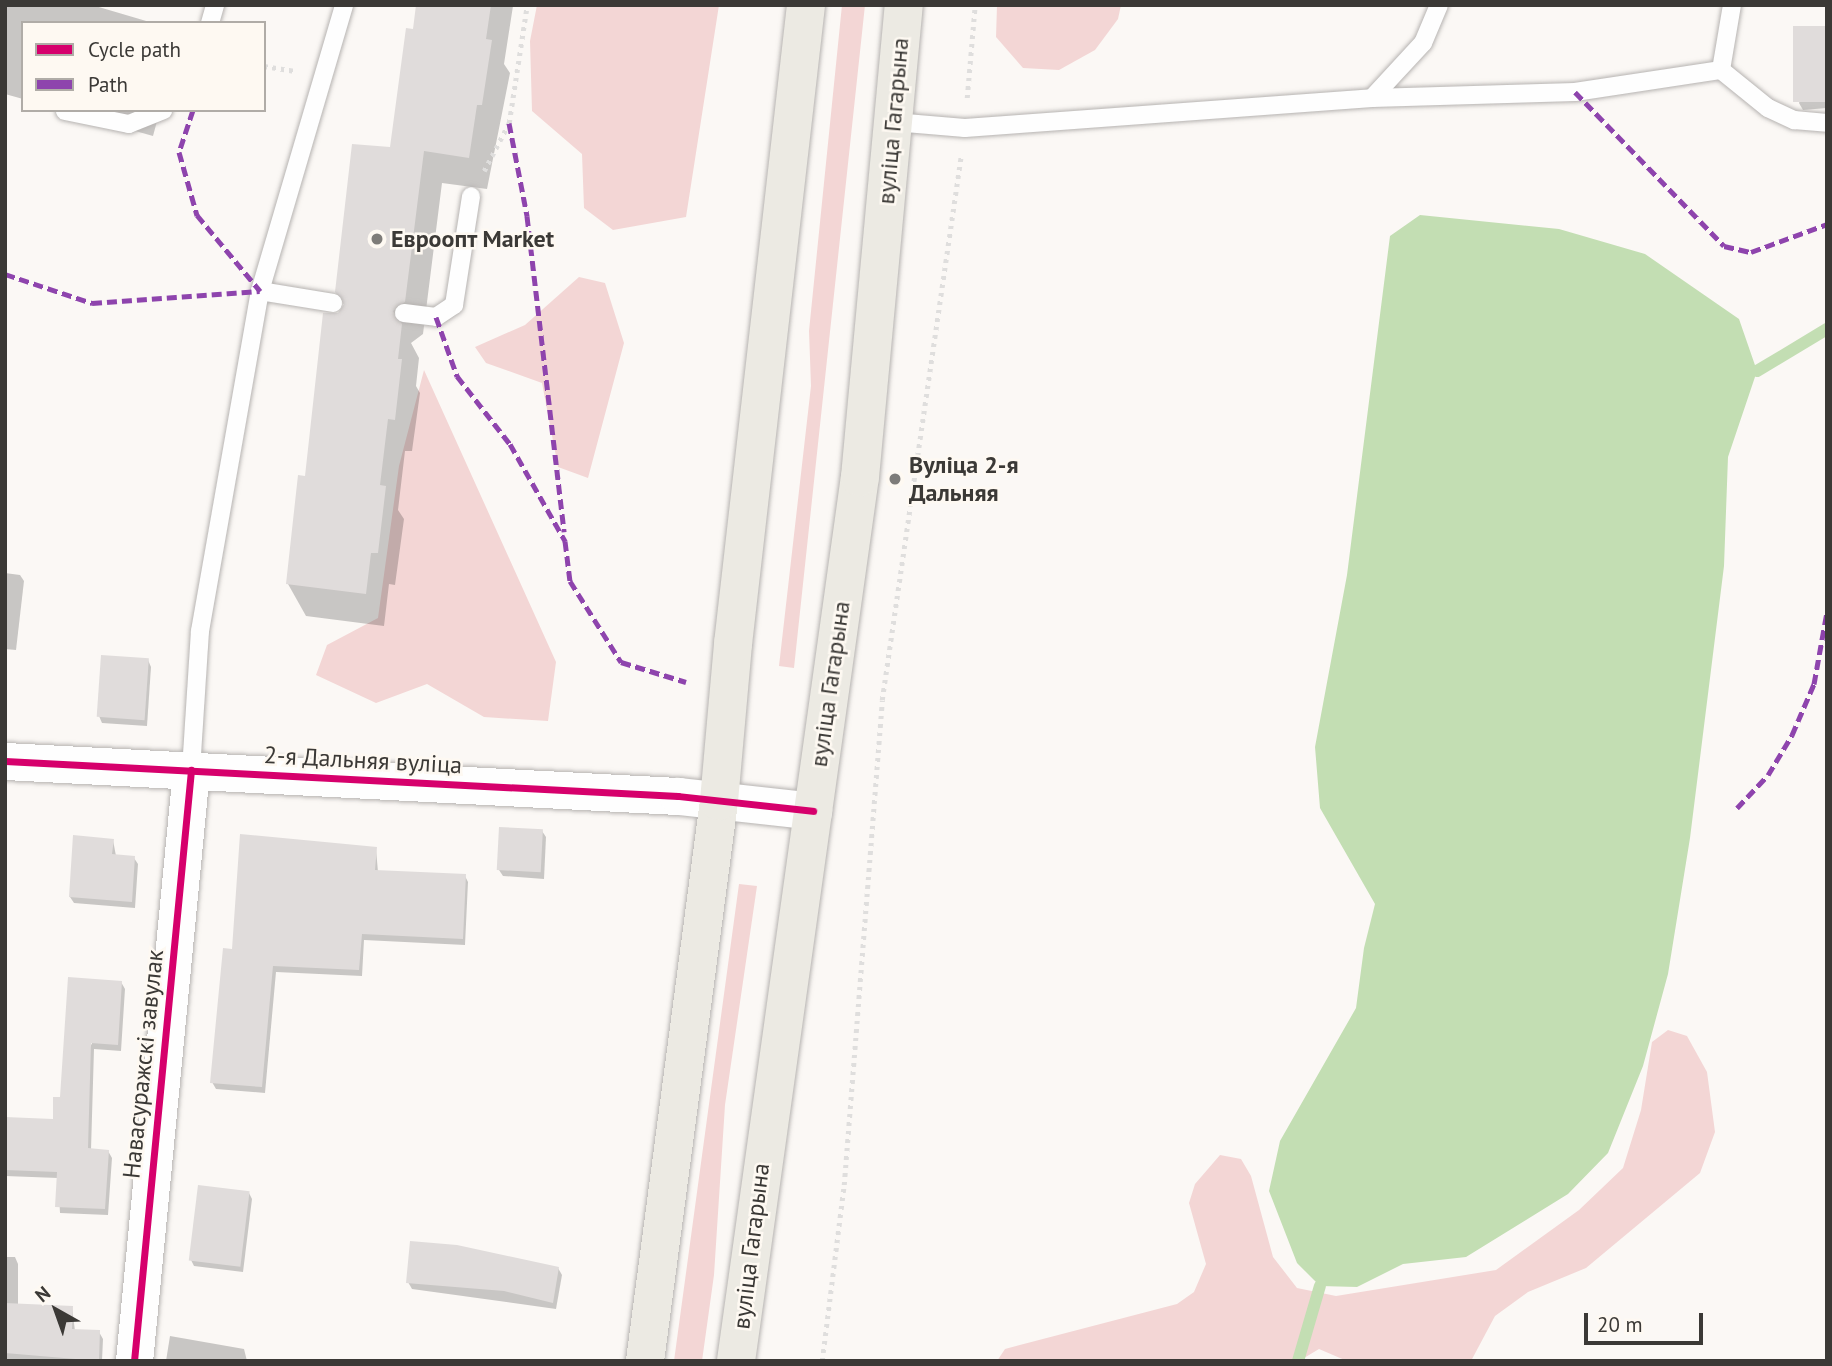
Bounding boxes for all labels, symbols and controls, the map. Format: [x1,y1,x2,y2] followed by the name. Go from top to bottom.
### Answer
[21,21,266,112] legend
[88,36,181,63] text: Cycle path
[871,37,915,205] street label: вуліца Гагарына
[88,71,128,98] text: Path
[391,225,555,253] place label: Евроопт Market
[369,231,385,247] marker: Евроопт Market
[909,451,1019,507] place label: Вуліца 2-я Дальняя
[887,471,903,487] marker: Вуліца 2-я Дальняя
[804,599,856,769] street label: вуліца Гагарына
[263,740,463,780] street label: 2-я Дальняя вуліца
[117,948,169,1180] street label: Навасуражскі завулак
[727,1161,775,1331] street label: вуліца Гагарына
[21,1275,91,1345] north arrow
[30,1281,55,1307] text: N
[1587,1300,1706,1344] scale bar
[1597,1311,1643,1338] text: 20 m

